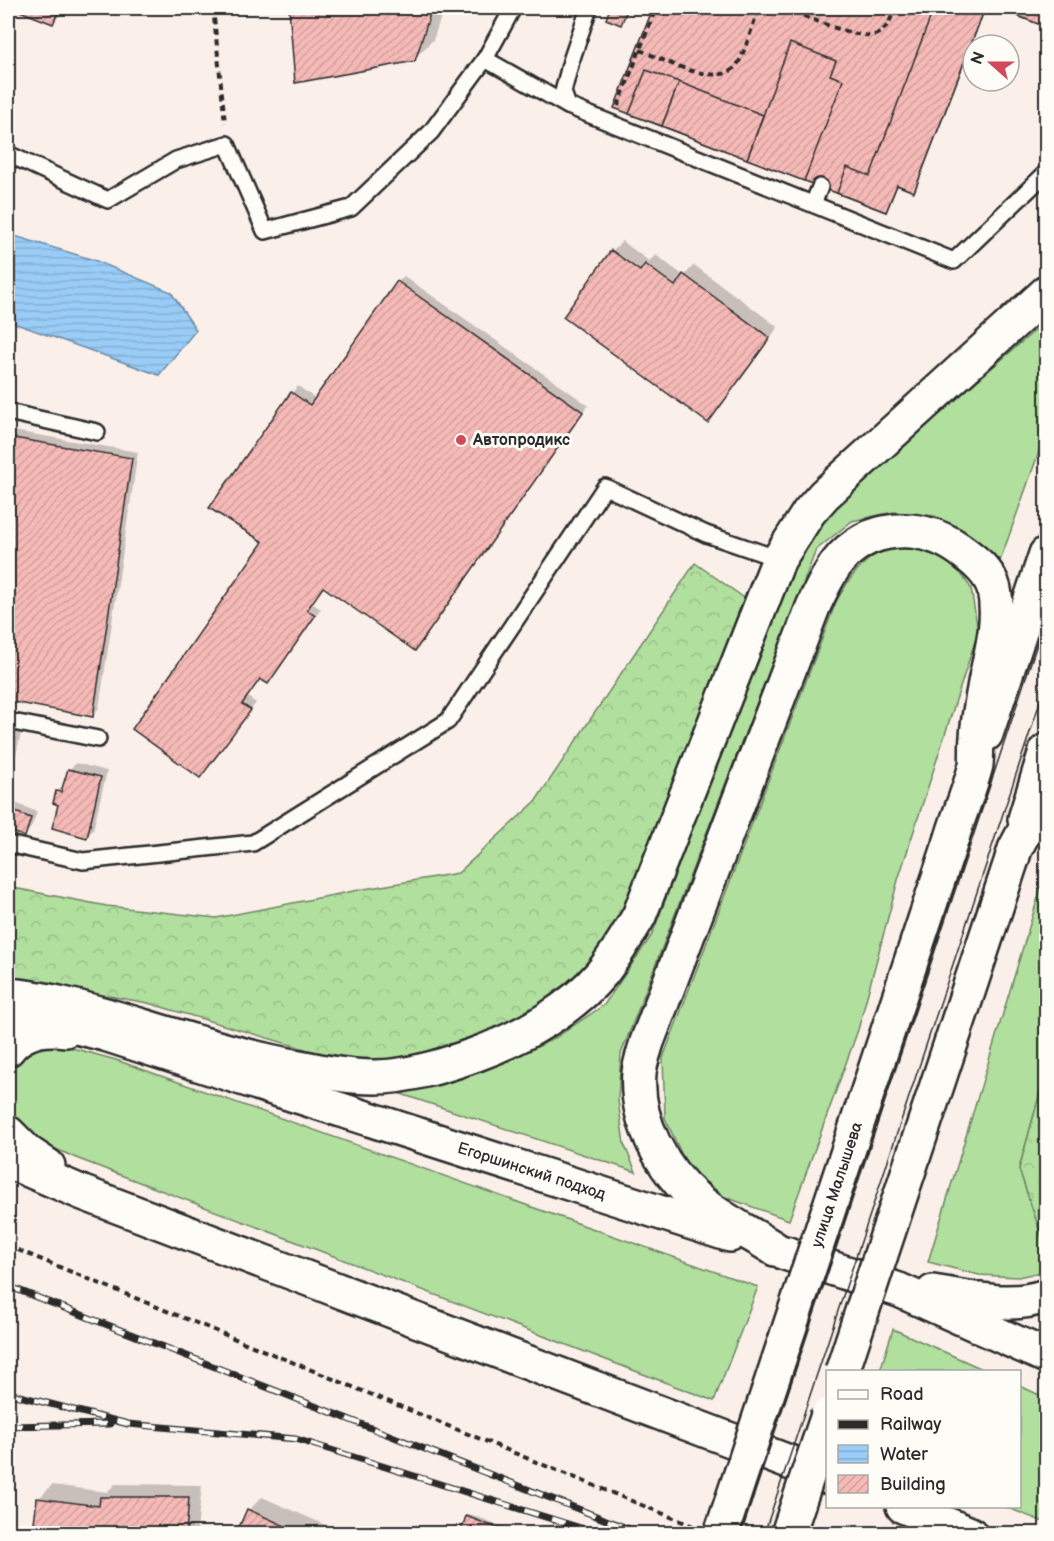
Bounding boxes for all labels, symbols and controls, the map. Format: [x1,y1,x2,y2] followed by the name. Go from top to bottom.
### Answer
[961,33,1021,93] north arrow
[967,49,989,67] text: N
[472,431,570,450] place label: Автопродикс
[454,433,468,447] marker: Автопродикс
[807,1119,867,1250] street label: улица Малышева
[455,1138,608,1204] street label: Егоршинский подход
[826,1370,1021,1508] legend
[880,1384,924,1405] text: Road
[880,1414,942,1435] text: Railway
[880,1444,928,1465] text: Water
[880,1474,946,1495] text: Building

